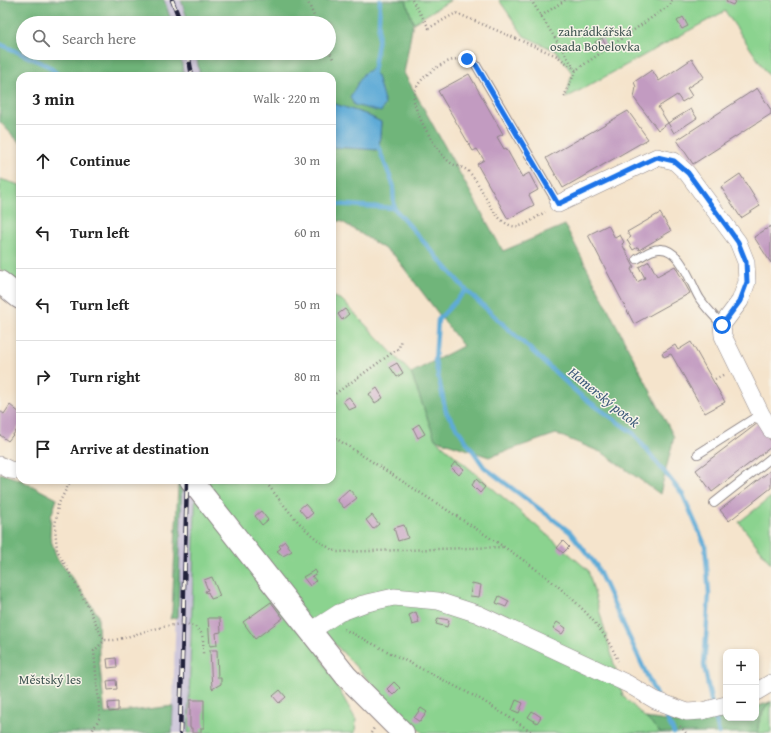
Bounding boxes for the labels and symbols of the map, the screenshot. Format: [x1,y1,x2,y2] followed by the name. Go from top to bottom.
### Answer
[550,22,641,56] park label: zahrádkářská osada Bobelovka
[458,50,476,68] route end
[713,316,731,334] route start
[563,361,644,432] water label: Hamerský potok
[19,670,81,689] park label: Městský les

